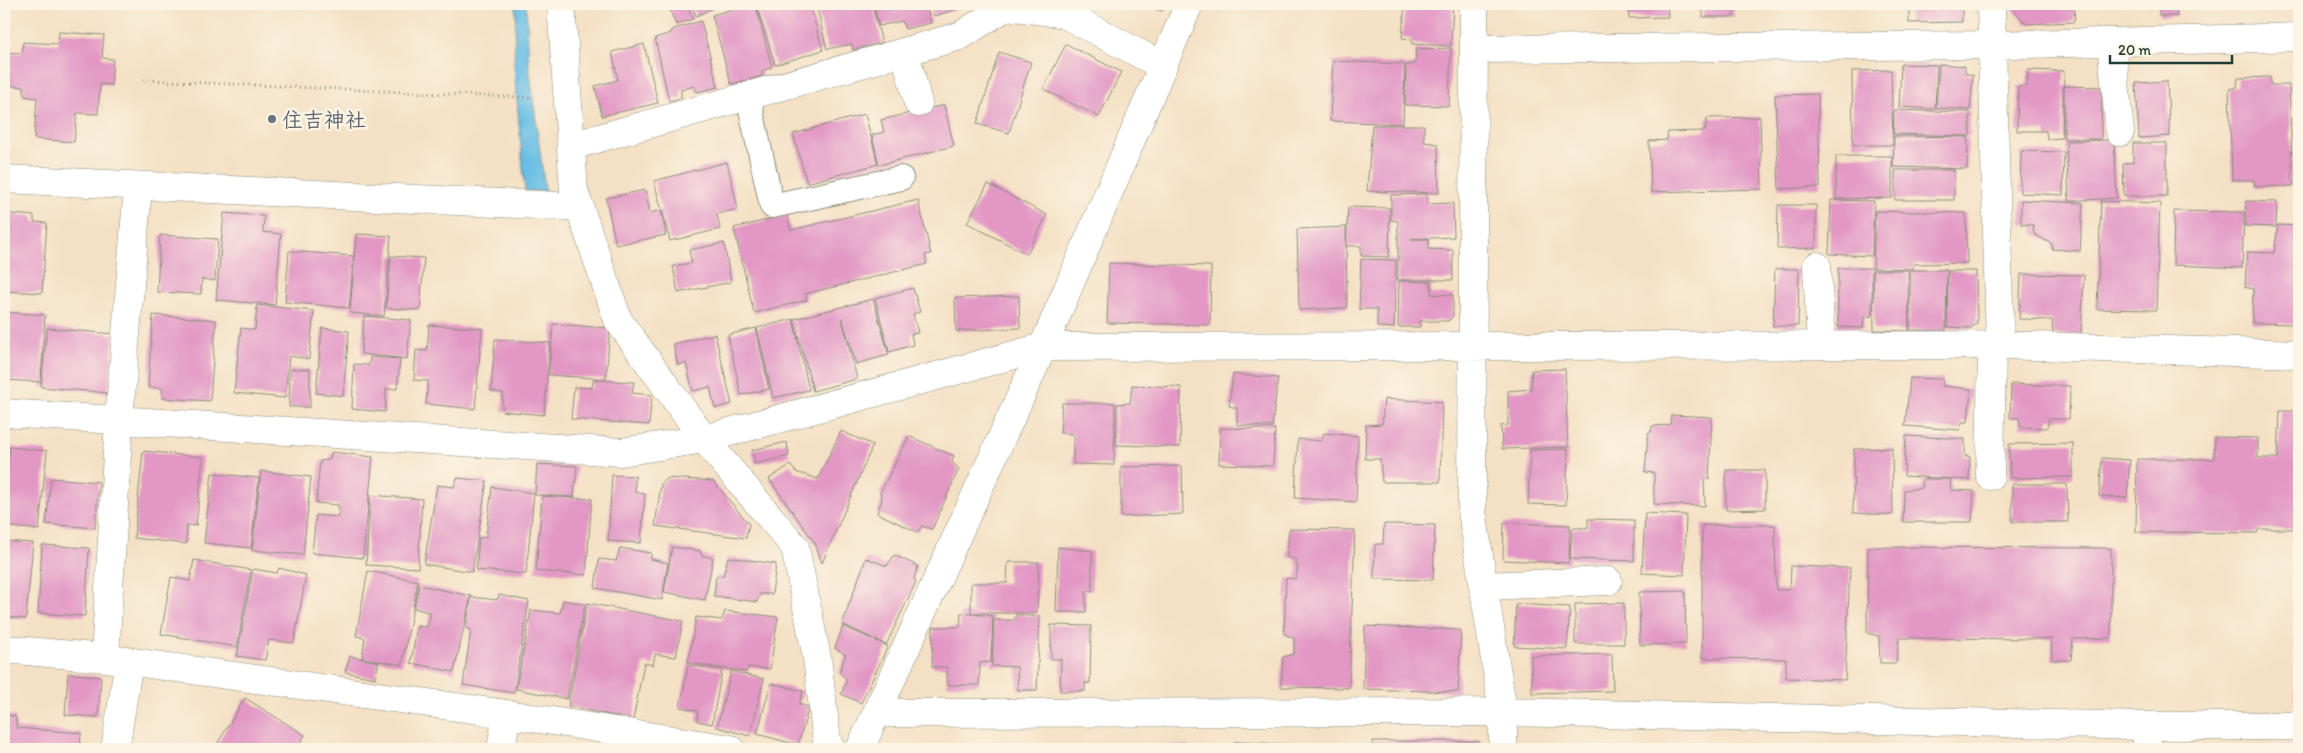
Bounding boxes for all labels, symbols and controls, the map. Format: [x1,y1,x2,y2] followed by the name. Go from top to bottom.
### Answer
[2110,32,2233,64] scale bar
[2118,41,2152,59] text: 20 m
[282,107,366,132] place label: 住吉神社
[266,113,278,125] marker: 住吉神社

